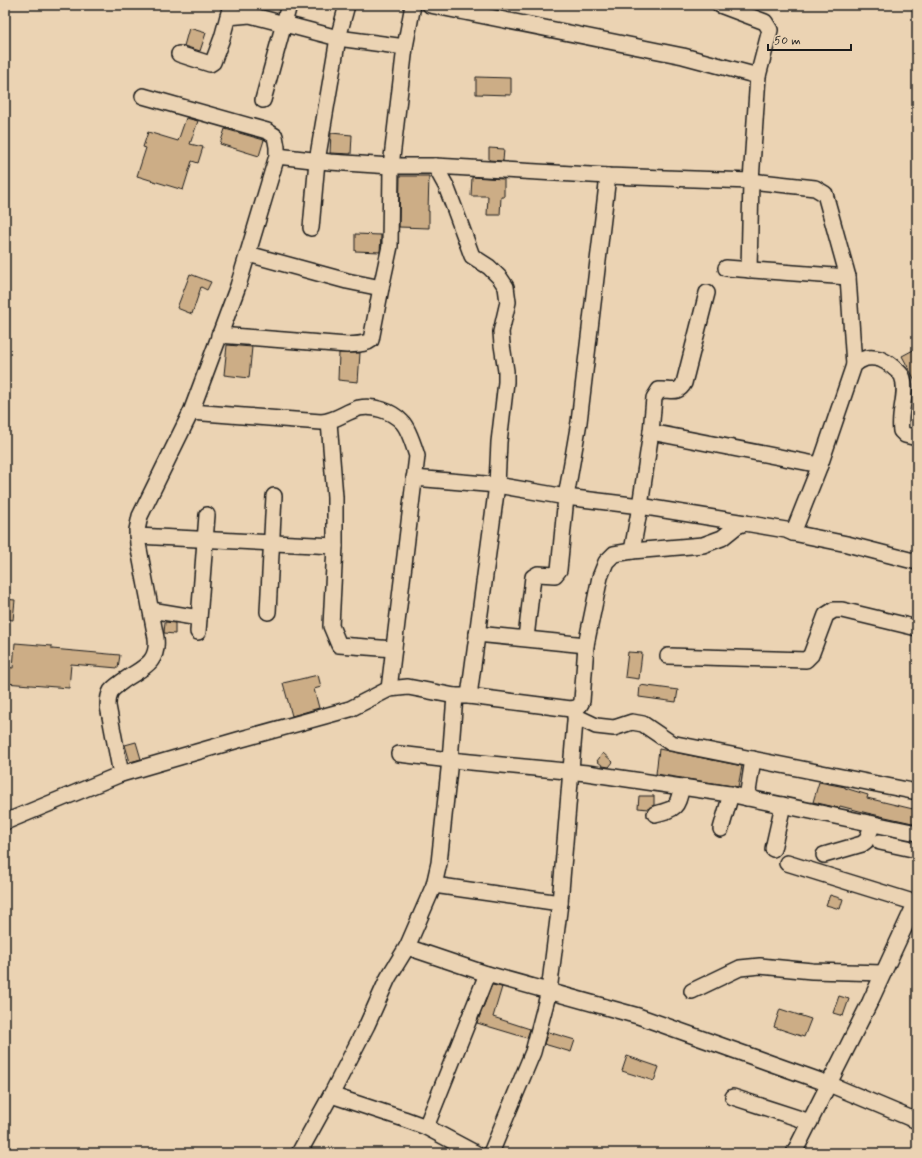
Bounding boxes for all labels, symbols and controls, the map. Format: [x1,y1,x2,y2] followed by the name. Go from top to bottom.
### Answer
[768,26,851,52] scale bar
[774,33,801,49] text: 50 m

